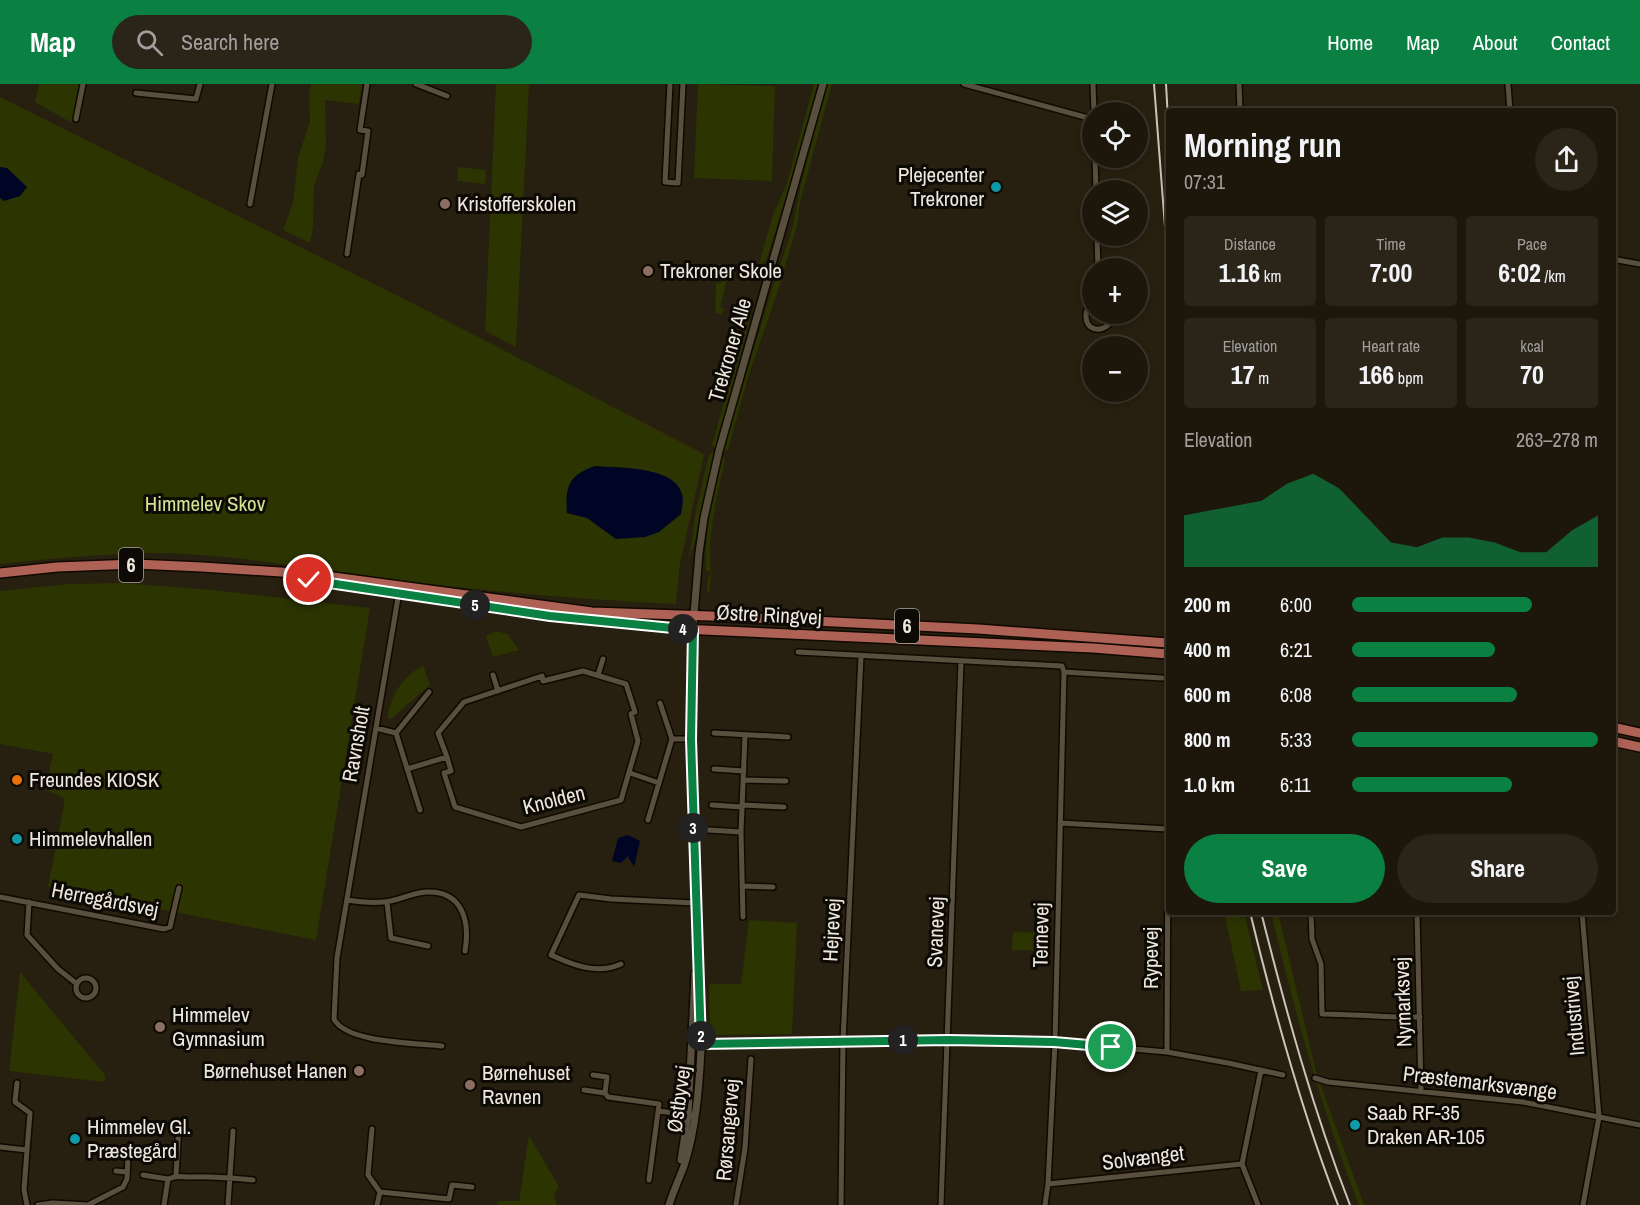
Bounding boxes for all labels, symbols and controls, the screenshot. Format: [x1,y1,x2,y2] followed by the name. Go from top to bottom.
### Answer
[112,15,532,69] search box
[30,23,76,61] text: Map
[133,26,166,59] icon: search
[181,27,279,57] text: Search here
[1327,28,1373,57] text: Home
[1406,28,1440,57] text: Map
[1473,28,1518,57] text: About
[1551,28,1610,57] text: Contact
[1082,102,1148,402] map controls
[1082,102,1148,168] button: locate
[1184,123,1342,167] text: Morning run
[1535,128,1598,191] button: share
[898,160,984,213] place label: Plejecenter Trekroner
[1184,168,1225,195] text: 07:31
[989,180,1003,194] marker: Plejecenter Trekroner
[1082,180,1148,246] button: layers
[457,189,576,218] place label: Kristofferskolen
[438,197,452,211] marker: Kristofferskolen
[1224,233,1276,255] text: Distance
[1376,233,1406,255] text: Time
[1517,233,1547,255] text: Pace
[1219,255,1260,290] text: 1.16
[1370,255,1412,290] text: 7:00
[1498,255,1541,290] text: 6:02
[660,256,782,285] place label: Trekroner Skole
[1082,258,1148,324] button: +
[641,264,655,278] marker: Trekroner Skole
[1260,265,1281,287] text: km
[1541,265,1566,287] text: /km
[701,295,758,405] street label: Trekroner Alle
[1223,335,1277,357] text: Elevation
[1362,335,1420,357] text: Heart rate
[1520,335,1544,357] text: kcal
[1082,336,1148,402] button: −
[1231,357,1255,392] text: 17
[1359,357,1394,392] text: 166
[1520,357,1544,392] text: 70
[1255,367,1269,389] text: m
[1394,367,1423,389] text: bpm
[1184,426,1252,453] text: Elevation
[1516,426,1598,453] text: 263–278 m
[145,489,266,518] park label: Himmelev Skov
[119,548,143,582] road number: 6
[283,554,334,605] pin
[292,563,325,596] icon: check
[460,590,490,620] pin: 5
[1184,591,1231,618] text: 200 m
[1280,591,1312,618] text: 6:00
[471,594,479,616] text: 5
[716,597,822,632] street label: Østre Ringvej
[895,609,919,643] road number: 6
[668,614,698,644] pin: 4
[679,618,687,640] text: 4
[1184,636,1231,663] text: 400 m
[1280,636,1312,663] text: 6:21
[1184,681,1231,708] text: 600 m
[1280,681,1312,708] text: 6:08
[335,703,376,784] street label: Ravnsholt
[1184,726,1231,753] text: 800 m
[1280,726,1312,753] text: 5:33
[29,765,160,794] place label: Freundes KIOSK
[1184,771,1235,798] text: 1.0 km
[1280,771,1311,798] text: 6:11
[10,773,24,787] marker: Freundes KIOSK
[520,778,588,821] street label: Knolden
[678,813,708,843] pin: 3
[689,817,697,839] text: 3
[29,824,152,853] place label: Himmelevhallen
[10,832,24,846] marker: Himmelevhallen
[1184,834,1385,903] button: Save
[1397,834,1598,903] button: Share
[49,875,161,924] street label: Herregårdsvej
[920,896,951,968] street label: Svanevej
[815,898,848,962] street label: Hejrevej
[1025,902,1056,968] street label: Ternevej
[1136,927,1165,989] street label: Rypevej
[1386,957,1419,1047] street label: Nymarksvej
[1556,975,1591,1057] street label: Industrivej
[172,1000,265,1053] place label: Himmelev Gymnasium
[153,1020,167,1034] marker: Himmelev Gymnasium
[686,1021,716,1051] pin: 2
[1085,1021,1136,1072] pin
[697,1025,705,1047] text: 2
[888,1025,918,1055] pin: 1
[899,1029,907,1051] text: 1
[1094,1030,1127,1063] icon: arrive
[203,1056,347,1085] place label: Børnehuset Hanen
[482,1058,570,1111] place label: Børnehuset Ravnen
[1401,1059,1559,1106] street label: Præstemarksvænge
[352,1064,366,1078] marker: Børnehuset Hanen
[659,1064,698,1134] street label: Østbyvej
[463,1078,477,1092] marker: Børnehuset Ravnen
[709,1078,746,1182] street label: Rørsangervej
[1367,1098,1485,1151] place label: Saab RF-35 Draken AR-105
[87,1112,191,1165] place label: Himmelev Gl. Præstegård
[1348,1118,1362,1132] marker: Saab RF-35 Draken AR-105
[68,1132,82,1146] marker: Himmelev Gl. Præstegård
[1100,1138,1186,1177] street label: Solvænget

